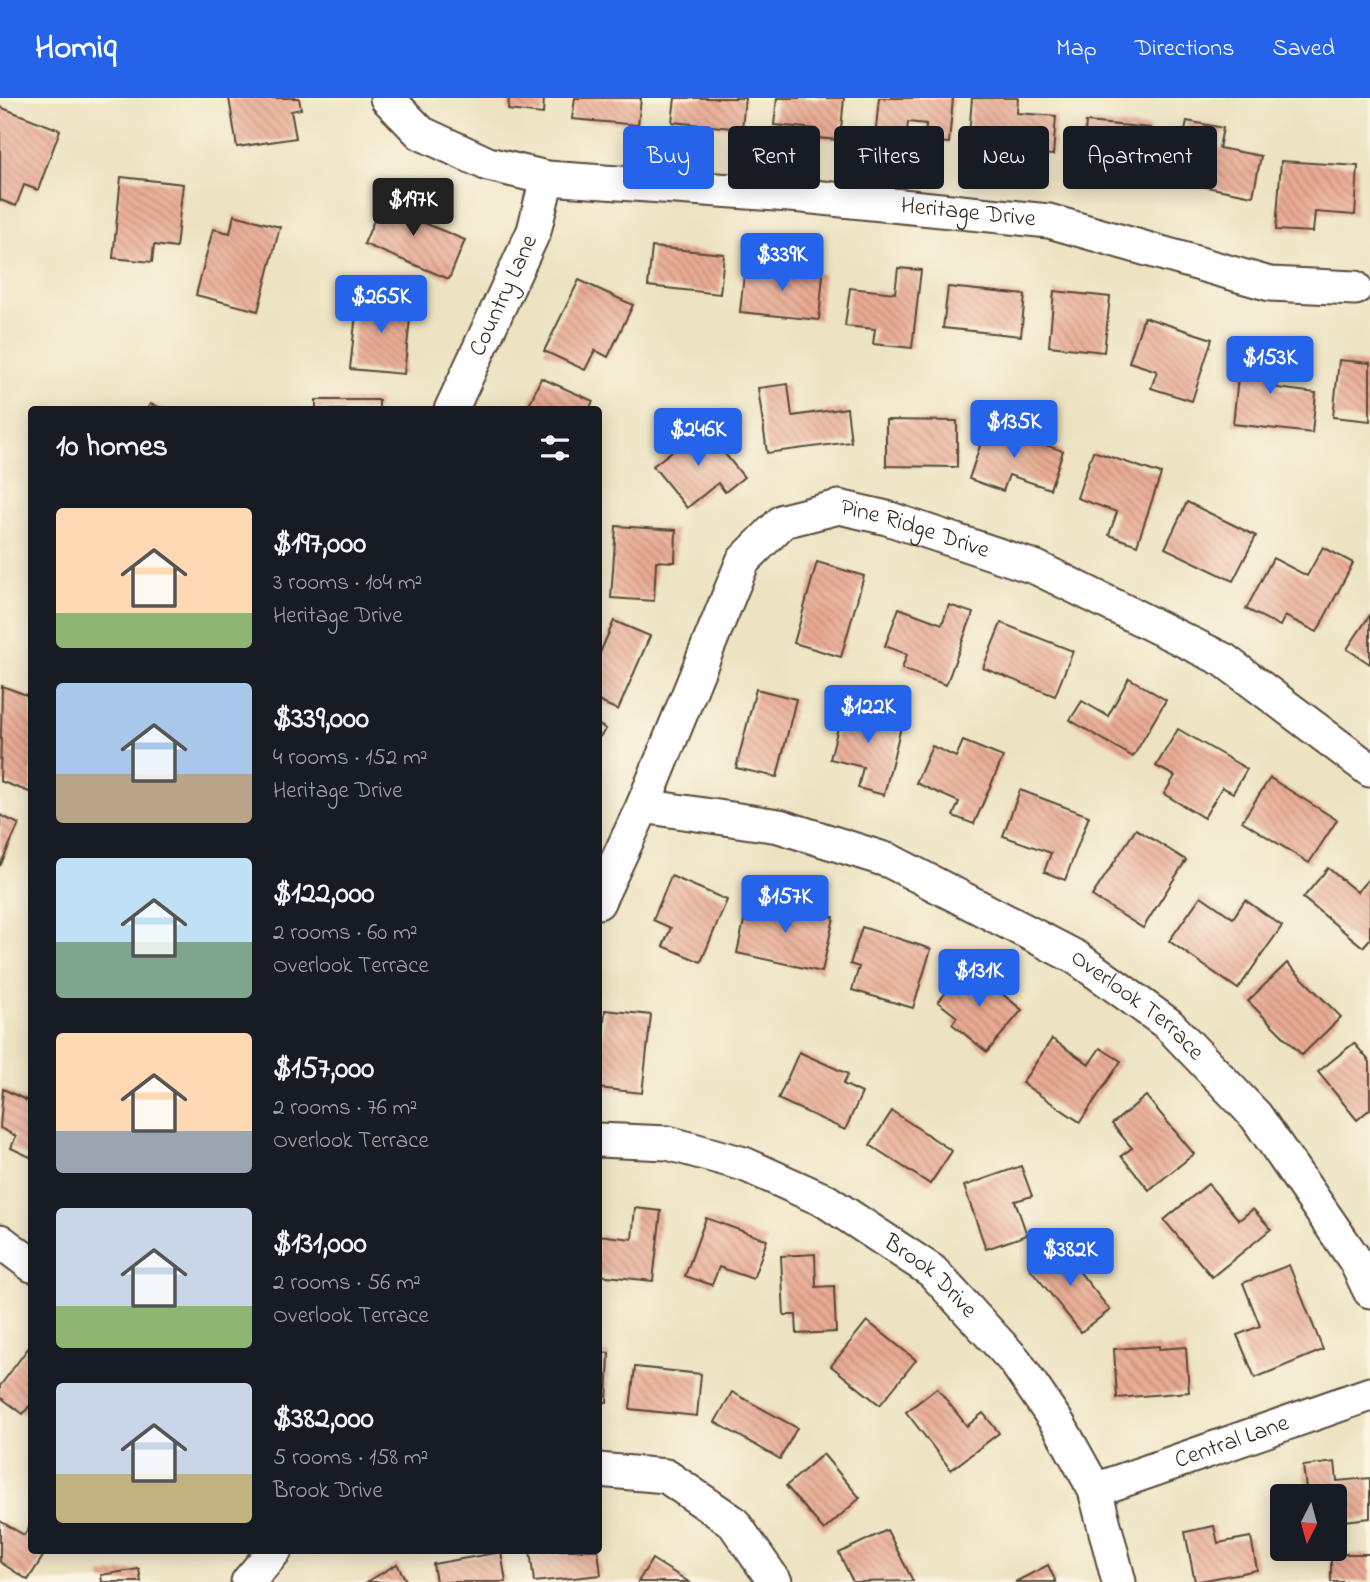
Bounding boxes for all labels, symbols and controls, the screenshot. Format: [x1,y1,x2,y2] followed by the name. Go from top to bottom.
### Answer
[35,25,117,73] text: Homiq
[1056,32,1097,67] text: Map
[1135,32,1234,67] text: Directions
[1272,32,1335,67] text: Saved
[623,126,714,189] chip: Buy
[728,126,820,189] chip: Rent
[834,126,944,189] chip: Filters
[958,126,1049,189] chip: New
[1063,126,1217,189] chip: Apartment
[364,178,462,238] pin: $197K
[389,184,437,217] text: $197K
[899,189,1038,237] street label: Heritage Drive
[461,229,547,362] street label: Country Lane
[733,234,831,293] pin: $339K
[757,239,808,272] text: $339K
[332,275,430,335] pin: $265K
[351,281,411,314] text: $265K
[1221,336,1319,396] pin: $153K
[1242,342,1298,375] text: $153K
[965,400,1063,460] pin: $135K
[986,406,1042,439] text: $135K
[649,408,747,468] pin: $246K
[670,414,726,447] text: $246K
[56,426,168,470] text: 10 homes
[536,429,574,467] icon: filters
[837,490,994,568] street label: Pine Ridge Drive
[273,523,366,567] text: $197,000
[112,536,196,620] icon: home
[273,567,422,600] text: 3 rooms · 104 m²
[273,600,403,633] text: Heritage Drive
[819,686,917,745] pin: $122K
[840,691,896,724] text: $122K
[273,698,369,742] text: $339,000
[112,711,196,795] icon: home
[273,742,428,775] text: 4 rooms · 152 m²
[273,775,403,808] text: Heritage Drive
[273,873,375,917] text: $122,000
[736,876,834,935] pin: $157K
[757,881,813,914] text: $157K
[112,886,196,970] icon: home
[273,917,418,950] text: 2 rooms · 60 m²
[1063,941,1212,1069] street label: Overlook Terrace
[273,950,429,983] text: Overlook Terrace
[930,950,1028,1009] pin: $131K
[954,955,1004,988] text: $131K
[273,1048,374,1092] text: $157,000
[112,1061,196,1145] icon: home
[273,1092,417,1125] text: 2 rooms · 76 m²
[273,1125,429,1158] text: Overlook Terrace
[273,1223,367,1267] text: $131,000
[875,1225,985,1327] street label: Brook Drive
[1021,1228,1119,1288] pin: $382K
[1043,1234,1097,1267] text: $382K
[112,1236,196,1320] icon: home
[273,1267,421,1300] text: 2 rooms · 56 m²
[273,1300,429,1333] text: Overlook Terrace
[273,1398,374,1442] text: $382,000
[1170,1406,1294,1478] street label: Central Lane
[112,1411,196,1495] icon: home
[273,1442,428,1475] text: 5 rooms · 158 m²
[273,1475,383,1508] text: Brook Drive
[1270,1484,1348,1561] north arrow
[1270,1484,1347,1561] map controls

